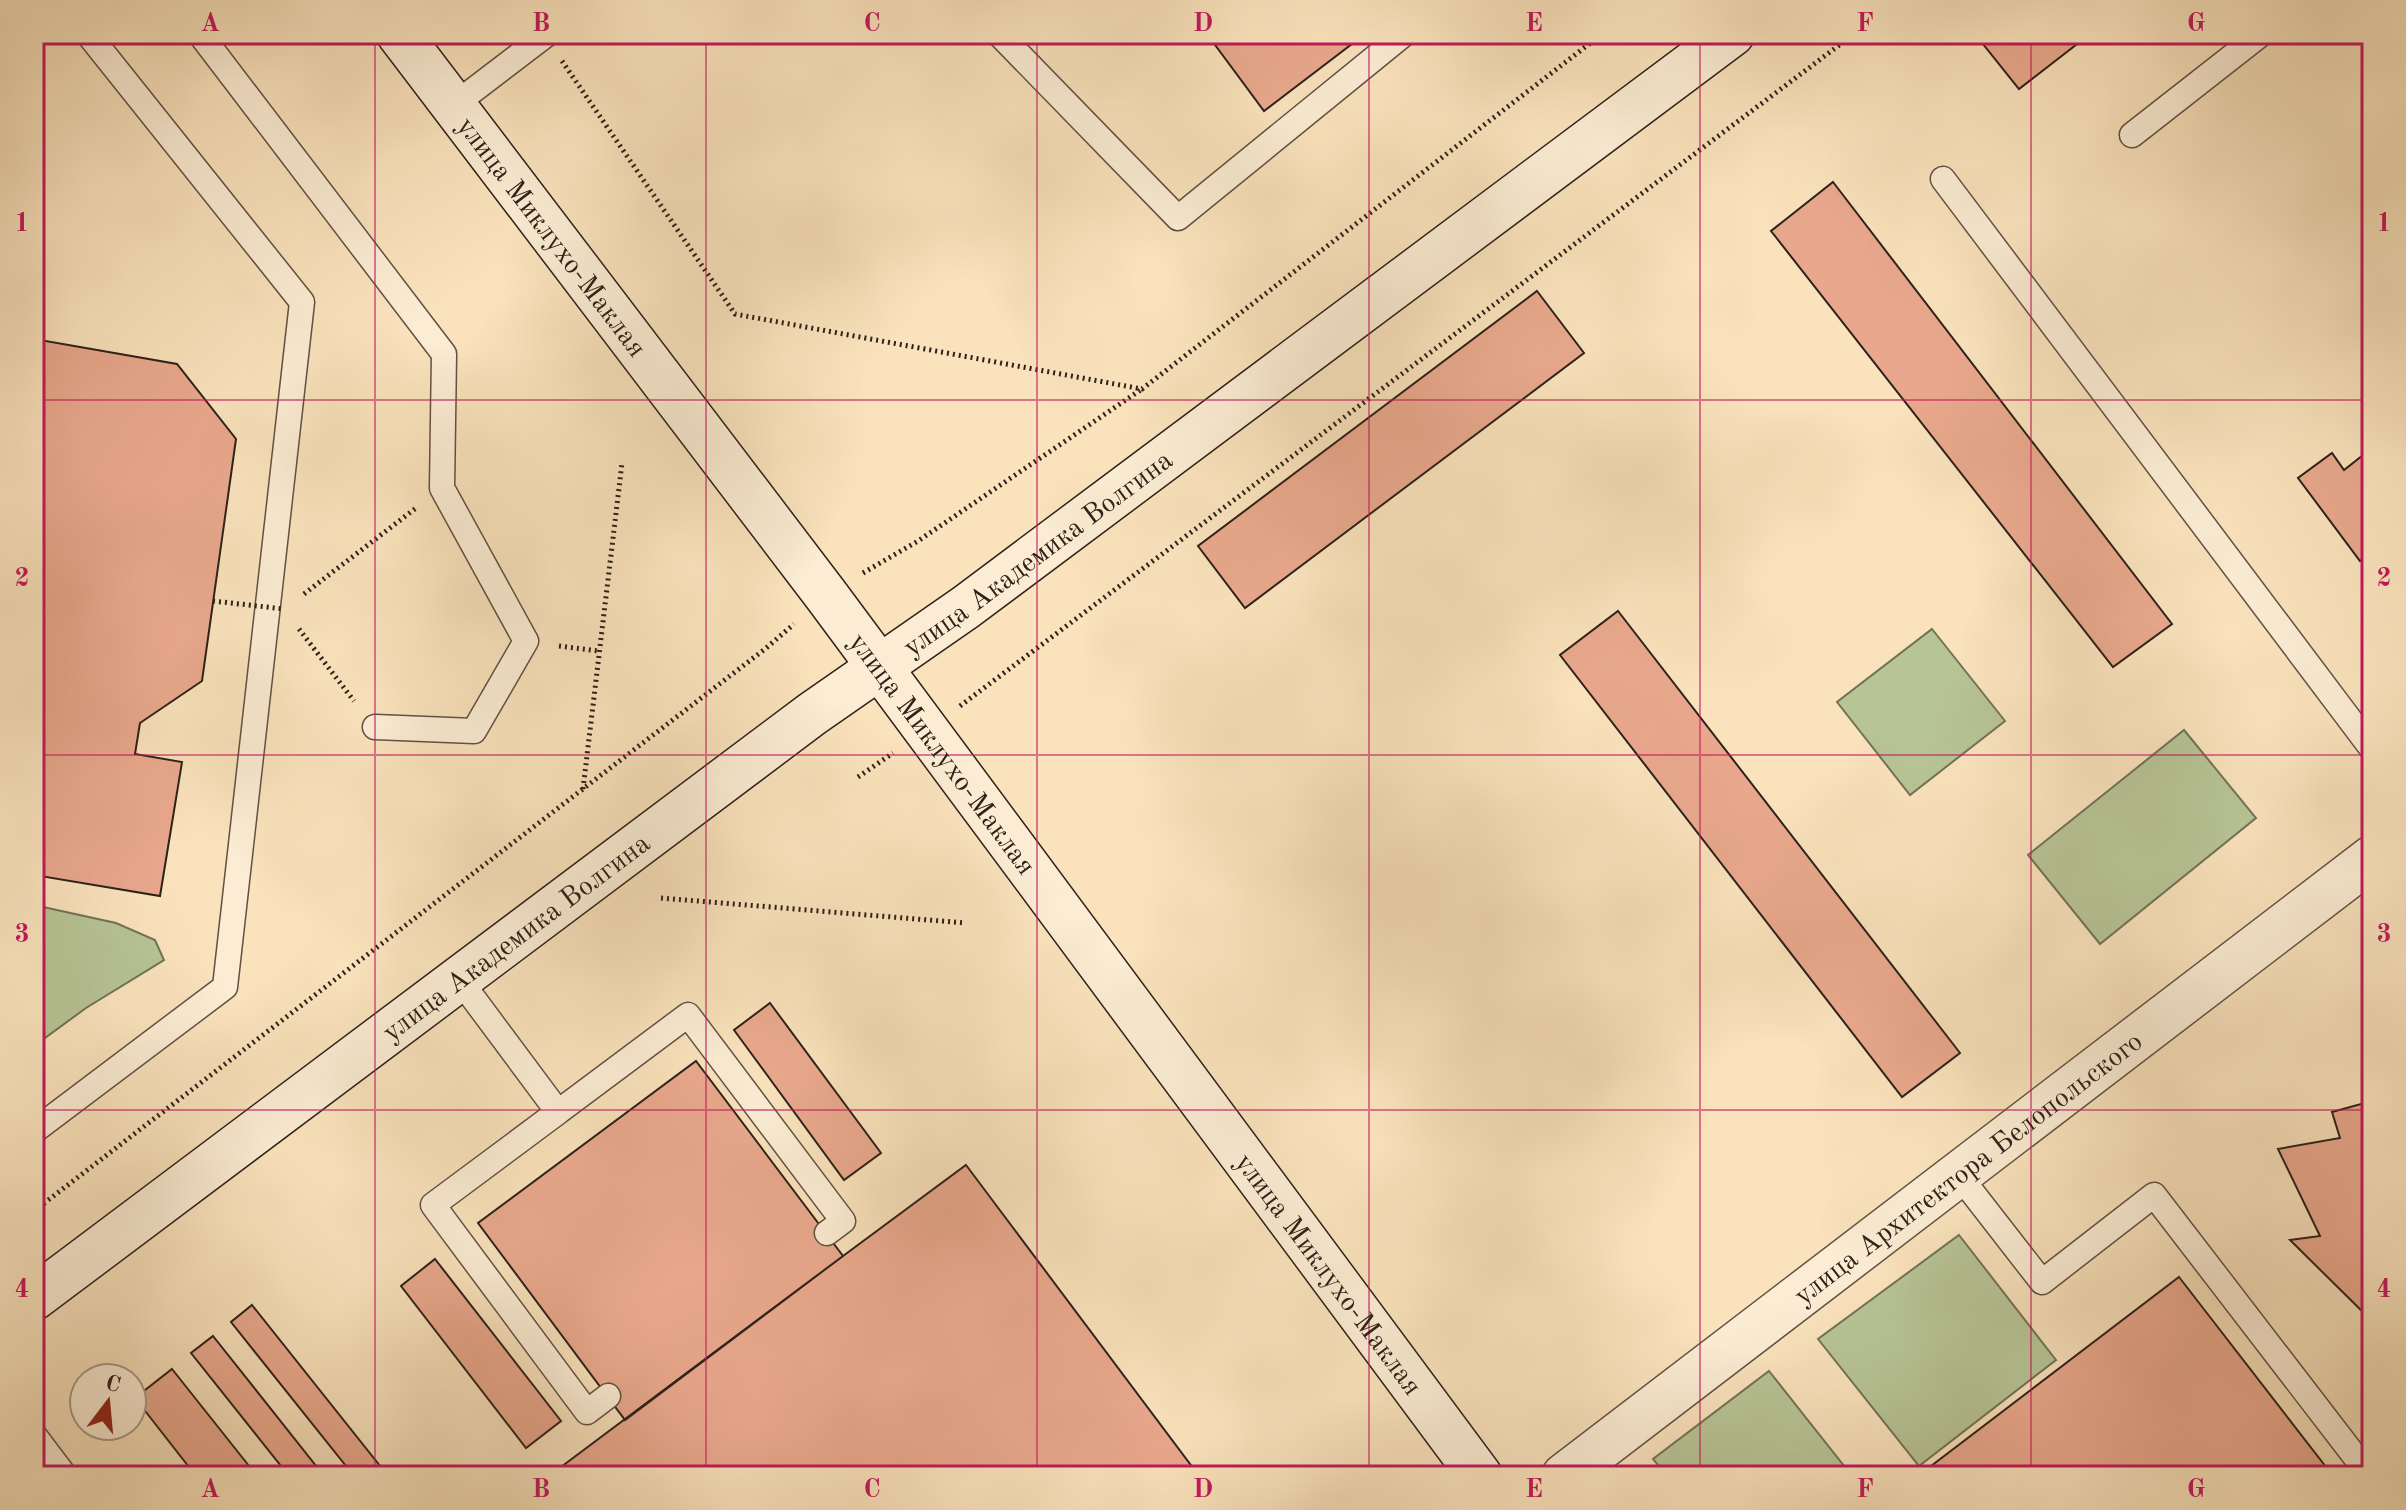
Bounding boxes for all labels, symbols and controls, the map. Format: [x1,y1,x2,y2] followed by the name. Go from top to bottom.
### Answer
[200,11,220,37] text: A
[532,11,550,37] text: B
[863,11,881,37] text: C
[1193,11,1213,37] text: D
[1525,11,1543,37] text: E
[1856,11,1874,37] text: F
[2187,11,2205,37] text: G
[451,113,650,363] street label: улица Миклухо-Маклая
[14,211,30,237] text: 1
[2376,211,2392,237] text: 1
[899,447,1179,663] street label: улица Академика Волгина
[14,566,30,592] text: 2
[2376,566,2392,592] text: 2
[842,629,1040,881] street label: улица Миклухо-Маклая
[378,830,656,1048] street label: улица Академика Волгина
[14,922,30,948] text: 3
[2376,922,2392,948] text: 3
[1790,1028,2149,1311] street label: улица Архитектора Белопольского
[1229,1149,1426,1401] street label: улица Миклухо-Маклая
[14,1277,30,1303] text: 4
[2376,1277,2392,1303] text: 4
[68,1362,148,1442] north arrow
[103,1372,123,1397] text: С
[200,1477,220,1503] text: A
[532,1477,550,1503] text: B
[863,1477,881,1503] text: C
[1193,1477,1213,1503] text: D
[1525,1477,1543,1503] text: E
[1856,1477,1874,1503] text: F
[2187,1477,2205,1503] text: G

